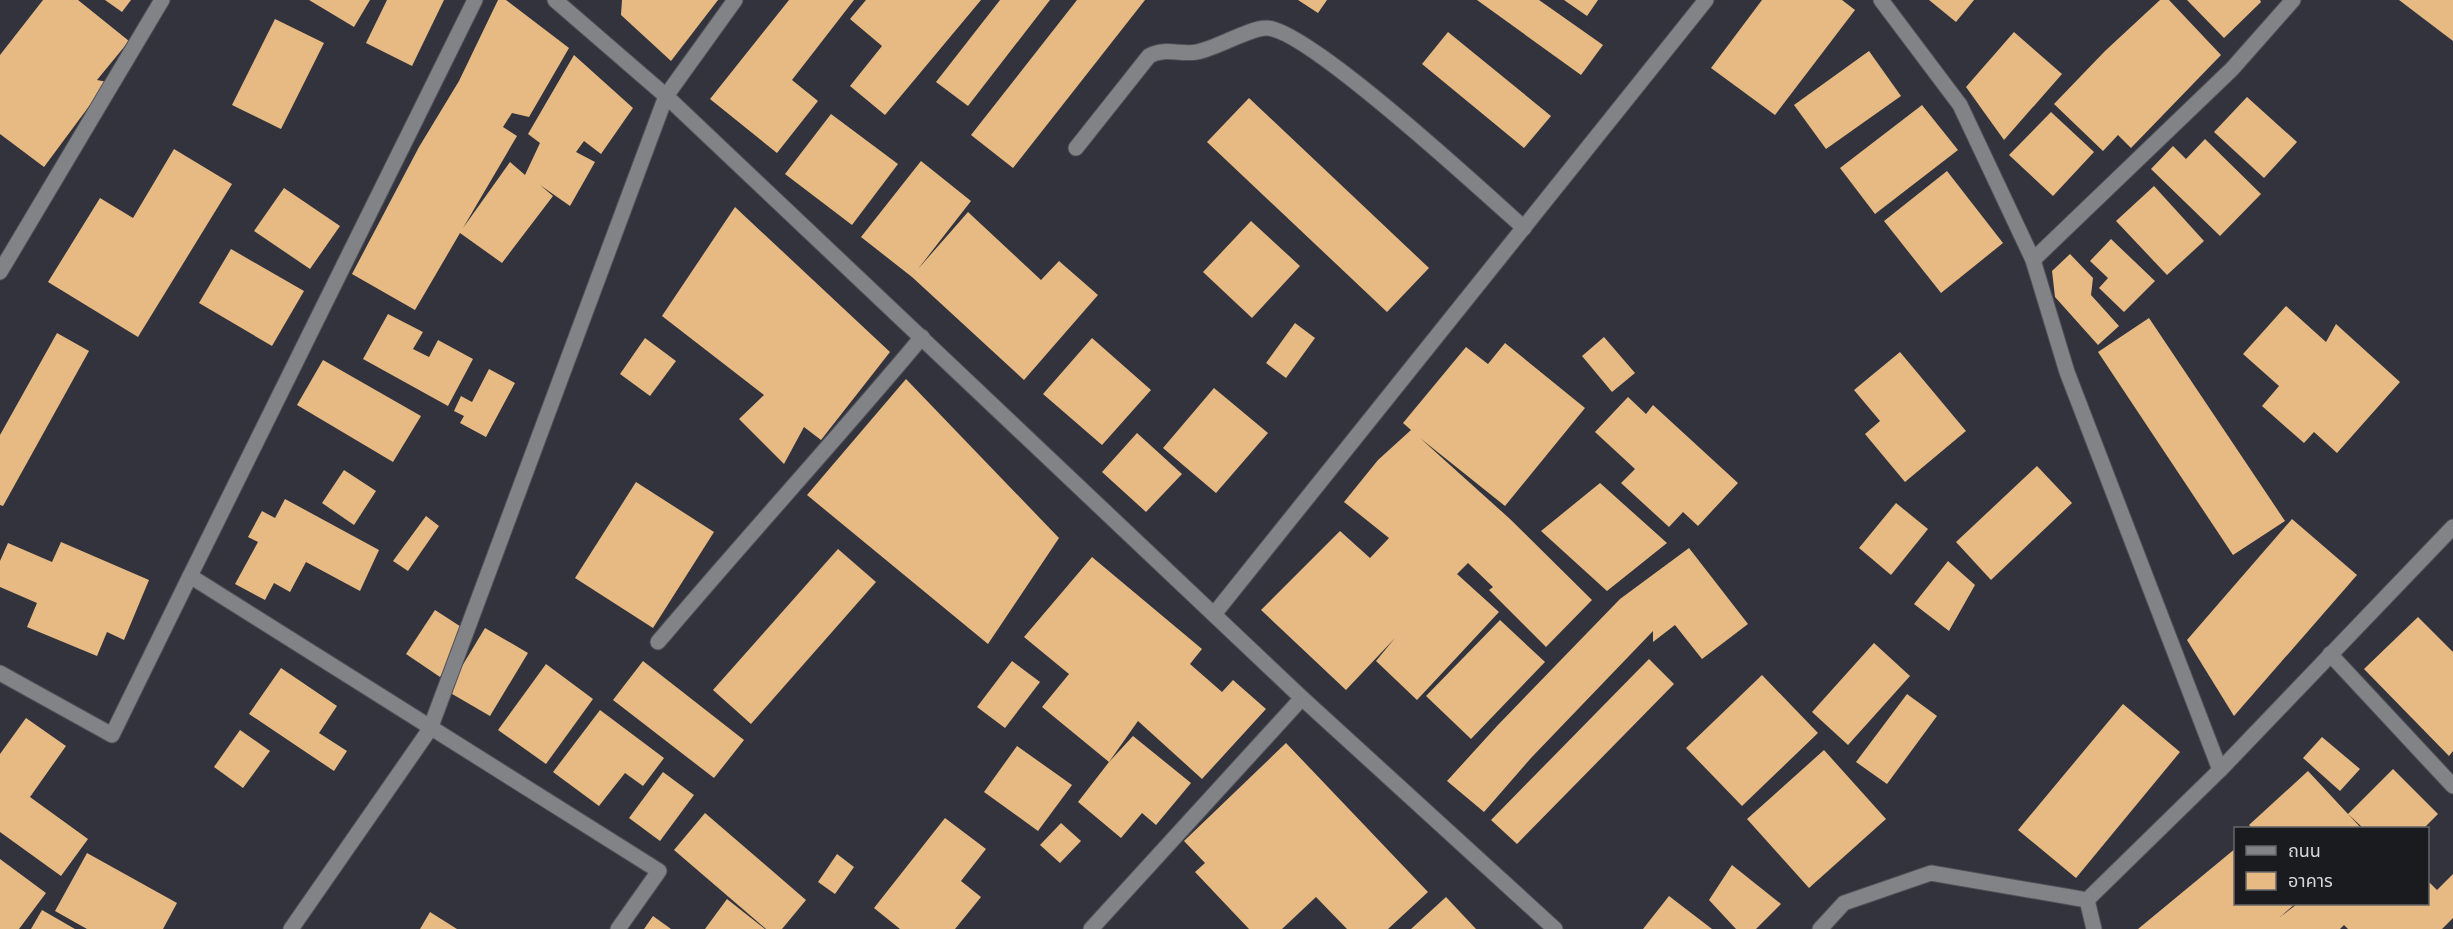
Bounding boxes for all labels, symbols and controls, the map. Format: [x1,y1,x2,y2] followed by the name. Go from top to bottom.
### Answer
[2234,827,2429,905] legend
[2288,840,2321,861] text: ถนน
[2288,870,2333,891] text: อาคาร

